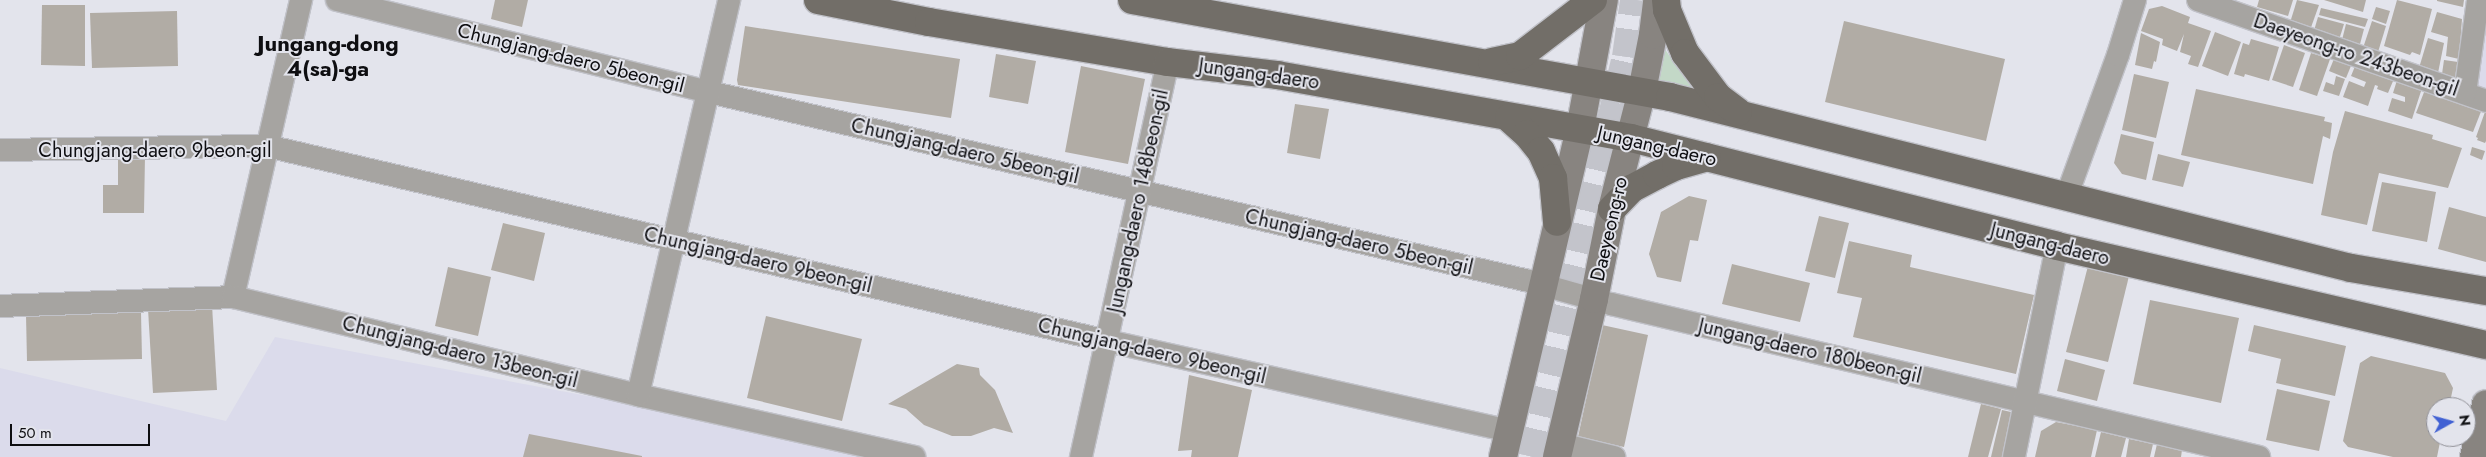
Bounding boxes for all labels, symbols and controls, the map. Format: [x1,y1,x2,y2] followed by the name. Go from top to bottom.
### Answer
[2250,9,2462,101] street label: Daeyeong-ro 243beon-gil
[455,18,687,98] street label: Chungjang-daero 5beon-gil
[257,30,399,81] district label: Jungang-dong 4(sa)-ga
[1197,54,1321,94] street label: Jungang-daero
[1103,87,1173,315] street label: Jungang-daero 148beon-gil
[849,113,1081,189] street label: Chungjang-daero 5beon-gil
[1595,121,1719,171] street label: Jungang-daero
[38,138,272,162] street label: Chungjang-daero 9beon-gil
[1585,174,1633,284] street label: Daeyeong-ro
[1243,204,1475,280] street label: Chungjang-daero 5beon-gil
[1988,218,2112,270] street label: Jungang-daero
[642,222,874,298] street label: Chungjang-daero 9beon-gil
[340,311,580,393] street label: Chungjang-daero 13beon-gil
[1036,313,1268,389] street label: Chungjang-daero 9beon-gil
[1696,314,1924,388] street label: Jungang-daero 180beon-gil
[2426,397,2476,447] north arrow
[12,414,152,446] scale bar
[2454,414,2475,427] text: N
[18,422,52,444] text: 50 m

